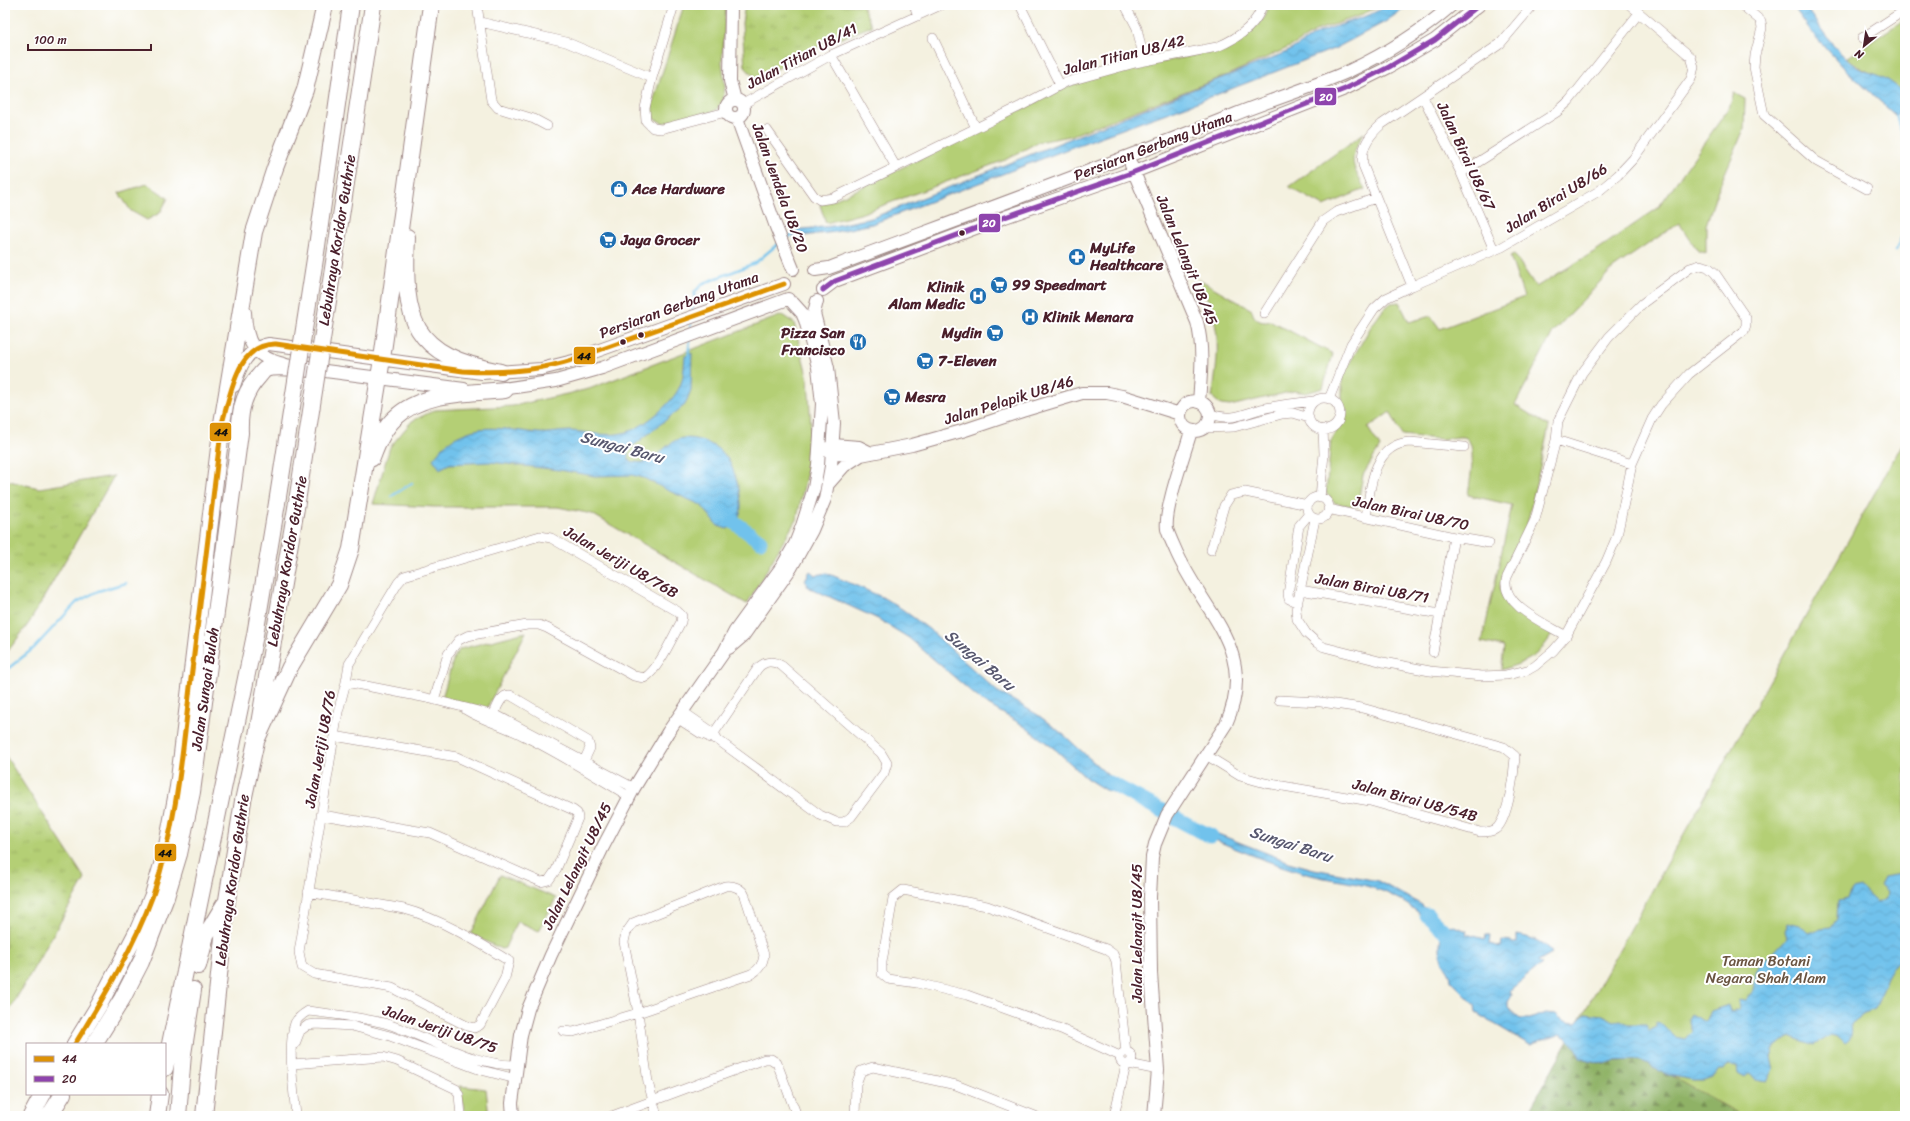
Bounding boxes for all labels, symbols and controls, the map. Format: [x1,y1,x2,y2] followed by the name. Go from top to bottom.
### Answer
[741,16,862,97] street label: Jalan Titian U8/41
[28,26,151,52] scale bar
[1844,26,1884,66] north arrow
[1059,27,1188,83] street label: Jalan Titian U8/42
[34,29,67,51] text: 100 m
[1851,44,1868,65] text: N
[1314,87,1337,106] line badge: 20
[1318,88,1333,107] text: 20
[1429,96,1503,216] street label: Jalan Birai U8/67
[1070,104,1237,188] street label: Persiaran Gerbang Utama
[744,118,816,257] street label: Jalan Jendela U8/20
[311,152,363,328] street label: Lebuhraya Koridor Guthrie
[1499,156,1613,241] street label: Jalan Birai U8/66
[631,176,725,202] place label: Ace Hardware
[609,179,629,199] shop icon: Ace Hardware
[1149,190,1225,329] street label: Jalan Lelangit U8/45
[978,213,1001,233] line badge: 20
[981,214,996,233] text: 20
[620,227,701,253] place label: Jaya Grocer
[957,228,967,238] unlabelled marker
[598,230,618,250] supermarket icon: Jaya Grocer
[1089,235,1164,278] place label: MyLife Healthcare
[1067,247,1087,267] pharmacy icon: MyLife Healthcare
[596,264,763,346] street label: Persiaran Gerbang Utama
[1012,272,1107,298] place label: 99 Speedmart
[887,274,966,317] place label: Klinik Alam Medic
[989,275,1009,295] supermarket icon: 99 Speedmart
[968,286,988,306] hospital icon: Klinik Alam Medic
[1042,304,1134,330] place label: Klinik Menara
[1020,307,1040,327] hospital icon: Klinik Menara
[781,320,846,363] place label: Pizza San Francisco
[941,320,983,346] place label: Mydin
[985,323,1005,343] supermarket icon: Mydin
[636,330,646,340] unlabelled marker
[848,332,868,352] restaurant icon: Pizza San Francisco
[618,337,628,347] unlabelled marker
[573,346,596,365] line badge: 44
[576,347,591,366] text: 44
[938,348,998,374] place label: 7-Eleven
[915,351,935,371] supermarket icon: 7-Eleven
[940,368,1077,432] street label: Jalan Pelapik U8/46
[904,384,946,410] place label: Mesra
[882,387,902,407] supermarket icon: Mesra
[209,422,232,442] line badge: 44
[577,422,669,473] water label: Sungai Baru
[213,423,228,442] text: 44
[259,473,315,649] street label: Lebuhraya Koridor Guthrie
[1349,488,1472,538] street label: Jalan Birai U8/70
[558,518,684,606] street label: Jalan Jeriji U8/76B
[1312,565,1431,611] street label: Jalan Birai U8/71
[938,622,1024,700] water label: Sungai Baru
[183,625,227,753] street label: Jalan Sungai Buloh
[297,688,343,811] street label: Jalan Jeriji U8/76
[1349,771,1481,829] street label: Jalan Birai U8/54B
[207,792,257,968] street label: Lebuhraya Koridor Guthrie
[534,798,619,935] street label: Jalan Lelangit U8/45
[1246,817,1338,872] water label: Sungai Baru
[154,843,177,862] line badge: 44
[157,844,172,863] text: 44
[1124,863,1150,1004] street label: Jalan Lelangit U8/45
[1706,948,1826,991] park label: Taman Botani Negara Shah Alam
[378,997,501,1061] street label: Jalan Jeriji U8/75
[26,1043,166,1095] legend
[62,1048,78,1070] text: 44
[62,1068,77,1090] text: 20

